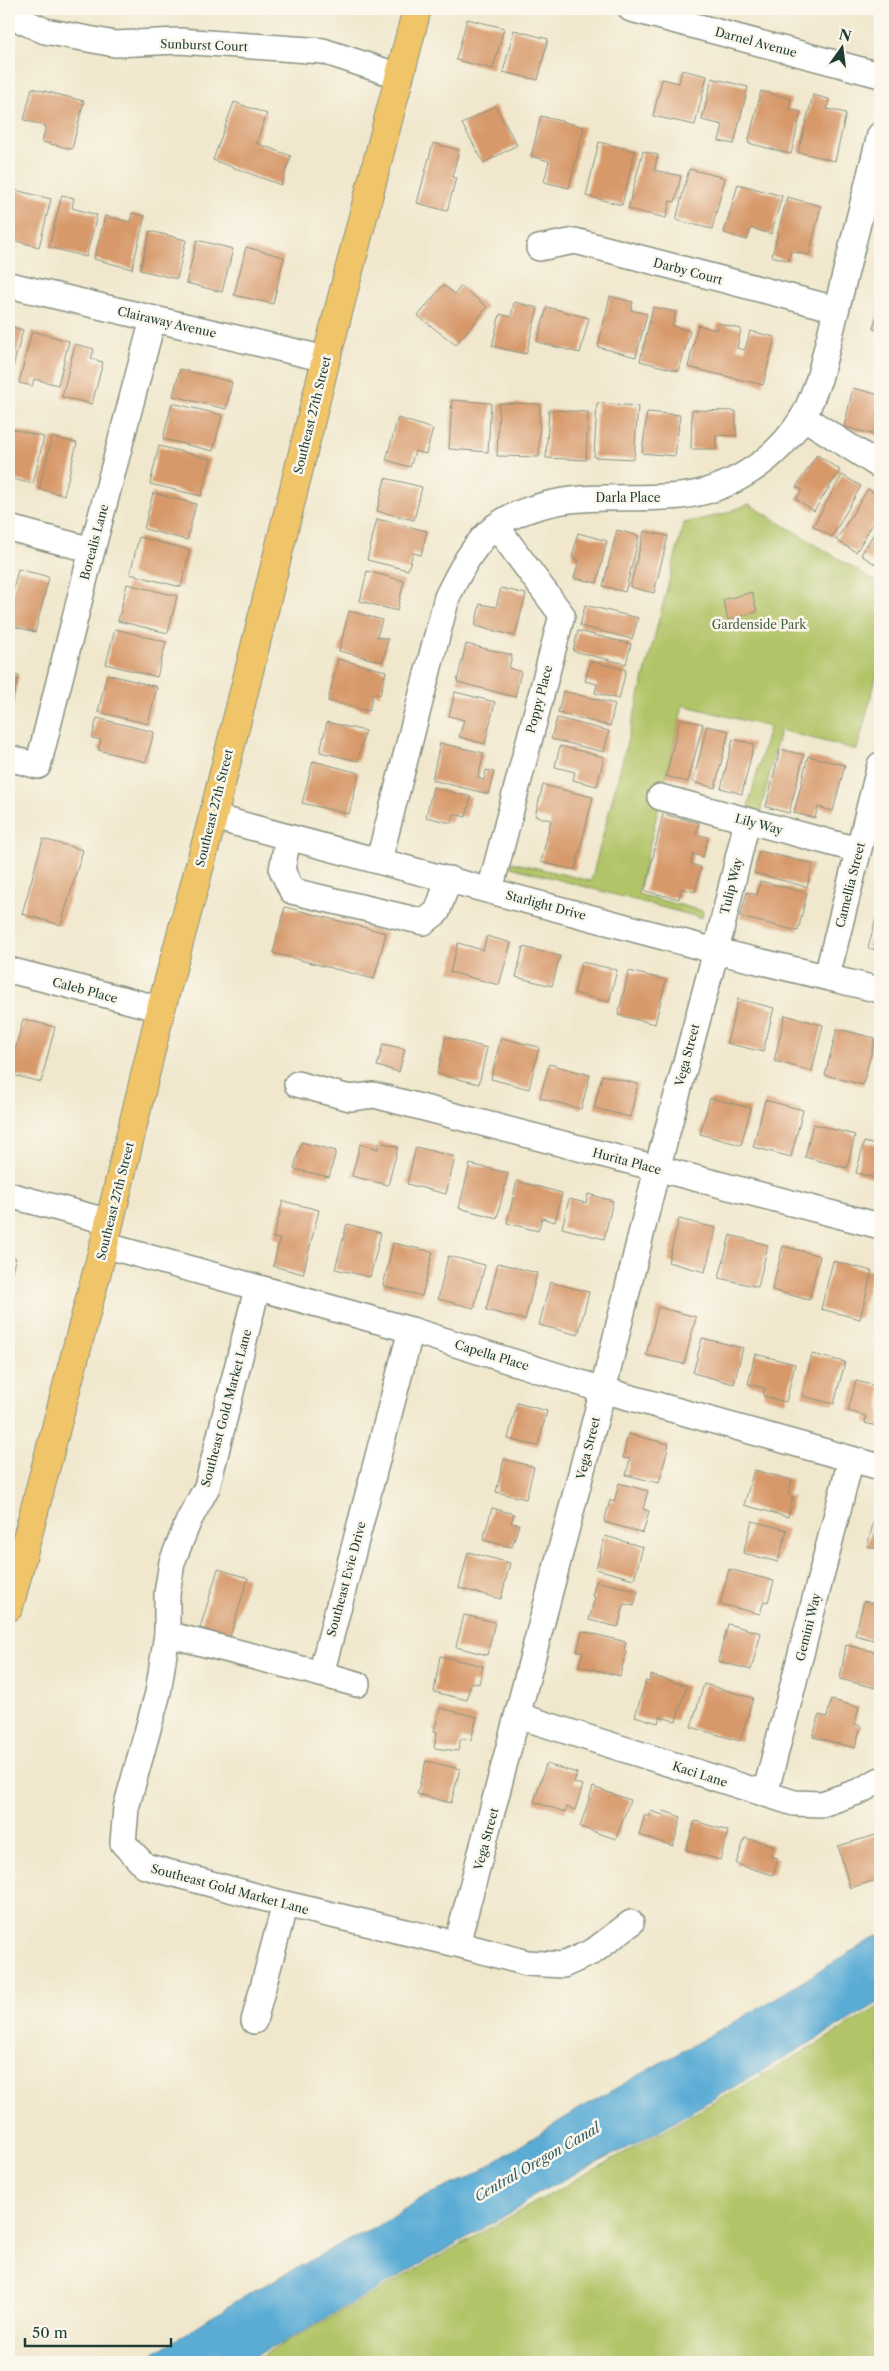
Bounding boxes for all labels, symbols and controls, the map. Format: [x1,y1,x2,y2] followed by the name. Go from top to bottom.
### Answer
[816,22,866,72] north arrow
[713,24,799,60] street label: Darnel Avenue
[837,25,853,46] text: N
[160,36,249,54] street label: Sunburst Court
[652,255,725,288] street label: Darby Court
[116,303,218,341] street label: Clairaway Avenue
[290,354,334,476] street label: Southeast 27th Street
[596,490,661,505] street label: Darla Place
[77,502,111,581] street label: Borealis Lane
[712,617,807,632] park label: Gardenside Park
[523,663,555,735] street label: Poppy Place
[192,747,236,869] street label: Southeast 27th Street
[733,810,785,838] street label: Lily Way
[832,840,868,929] street label: Camellia Street
[717,856,745,916] street label: Tulip Way
[504,887,588,923] street label: Starlight Drive
[51,974,120,1006] street label: Caleb Place
[671,1021,703,1089] street label: Vega Street
[93,1140,137,1262] street label: Southeast 27th Street
[591,1145,663,1177] street label: Hurita Place
[198,1327,254,1489] street label: Southeast Gold Market Lane
[453,1337,531,1374] street label: Capella Place
[573,1414,603,1482] street label: Vega Street
[323,1519,369,1638] street label: Southeast Evie Drive
[792,1591,824,1663] street label: Gemini Way
[670,1758,730,1790] street label: Kaci Lane
[470,1805,502,1873] street label: Vega Street
[149,1861,311,1917] street label: Southeast Gold Market Lane
[471,2118,604,2205] water label: Central Oregon Canal
[25,2316,171,2348] scale bar
[32,2323,68,2342] text: 50 m

